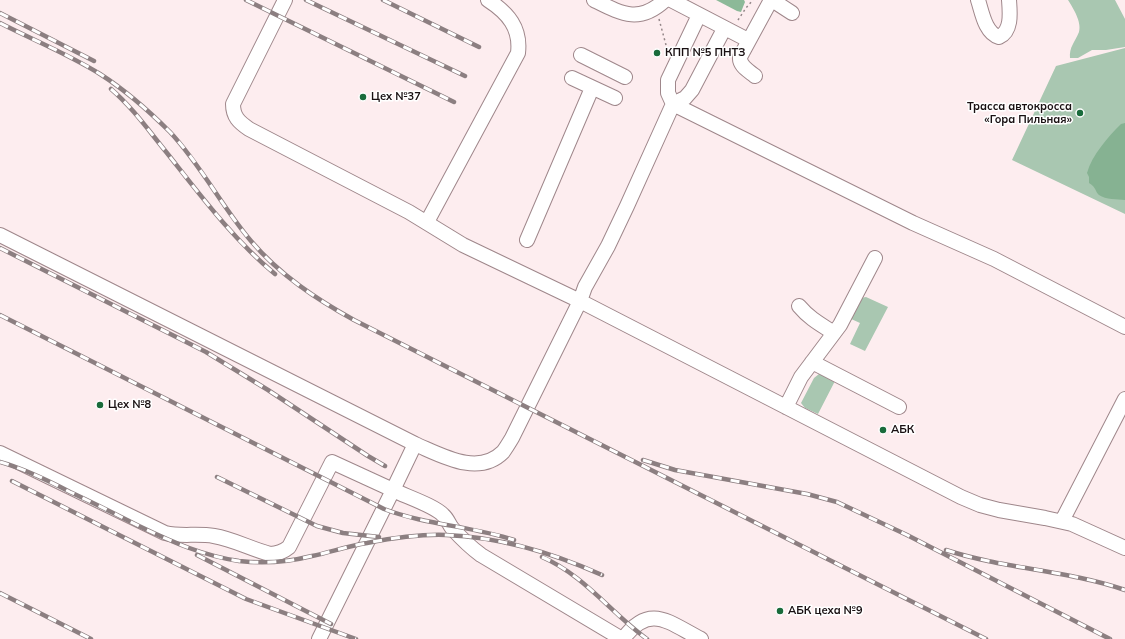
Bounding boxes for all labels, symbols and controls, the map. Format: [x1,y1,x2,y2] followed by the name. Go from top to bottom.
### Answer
[665,46,745,60] place label: КПП №5 ПНТЗ
[652,48,662,58] marker: КПП №5 ПНТЗ
[371,90,421,104] place label: Цех №37
[358,92,368,102] marker: Цех №37
[967,100,1072,126] place label: Трасса автокросса «Гора Пильная»
[1075,108,1085,118] marker: Трасса автокросса «Гора Пильная»
[108,398,151,412] place label: Цех №8
[95,400,105,410] marker: Цех №8
[891,423,914,437] place label: АБК
[878,425,888,435] marker: АБК
[788,604,862,618] place label: АБК цеха №9
[775,606,785,616] marker: АБК цеха №9

